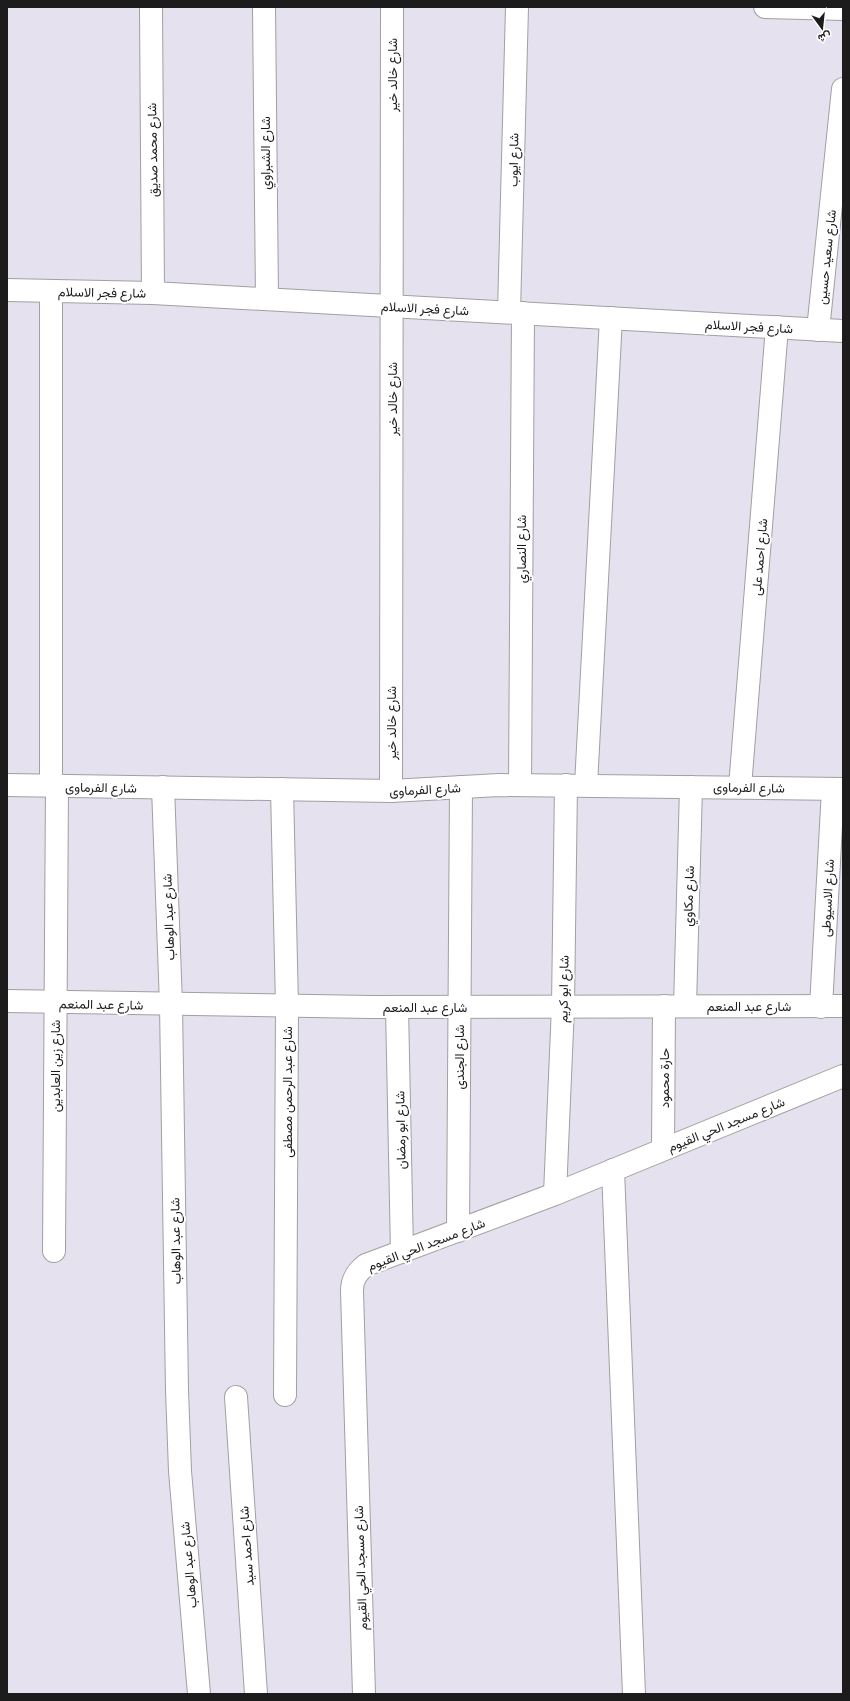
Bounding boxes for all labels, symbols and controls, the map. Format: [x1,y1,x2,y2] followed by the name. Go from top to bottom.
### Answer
[802,8,842,48] north arrow
[816,29,833,45] text: ش
[385,38,402,113] street label: شارع خالد خير
[144,103,163,197] street label: شارع محمد صديق
[258,116,276,190] street label: شارع الشبراوي
[506,133,523,187] street label: شارع ايوب
[814,209,841,306] street label: شارع سعيد حسين
[58,284,146,303] street label: شارع فجر الاسلام
[380,299,469,320] street label: شارع فجر الاسلام
[704,317,793,338] street label: شارع فجر الاسلام
[385,362,402,437] street label: شارع خالد خير
[514,515,532,583] street label: شارع النصاري
[749,518,772,596] street label: شارع احمد على
[384,686,401,761] street label: شارع خالد خير
[65,779,137,798] street label: شارع الفرماوى
[713,779,785,798] street label: شارع الفرماوى
[389,780,461,801] street label: شارع الفرماوى
[818,859,839,937] street label: شارع الاسيوطى
[680,865,700,927] street label: شارع مكاوي
[159,873,180,961] street label: شارع عبد الوهاب
[555,955,574,1023] street label: شارع ابو كريم
[59,996,143,1015] street label: شارع عبد المنعم
[707,999,791,1016] street label: شارع عبد المنعم
[383,1000,467,1017] street label: شارع عبد المنعم
[48,1020,65,1112] street label: شارع زين العابدين
[452,1024,469,1090] street label: شارع الجندى
[280,1026,297,1158] street label: شارع عبد الرحمن مصطفى
[657,1048,673,1108] street label: حارة محمود
[392,1091,411,1169] street label: شارع ابو رمضان
[665,1094,788,1158] street label: شارع مسجد الحي القيوم
[167,1198,186,1284] street label: شارع عبد الوهاب
[365,1215,488,1277] street label: شارع مسجد الحي القيوم
[236,1505,259,1586] street label: شارع احمد سيد
[351,1505,373,1631] street label: شارع مسجد الحي القيوم
[177,1521,202,1609] street label: شارع عبد الوهاب

